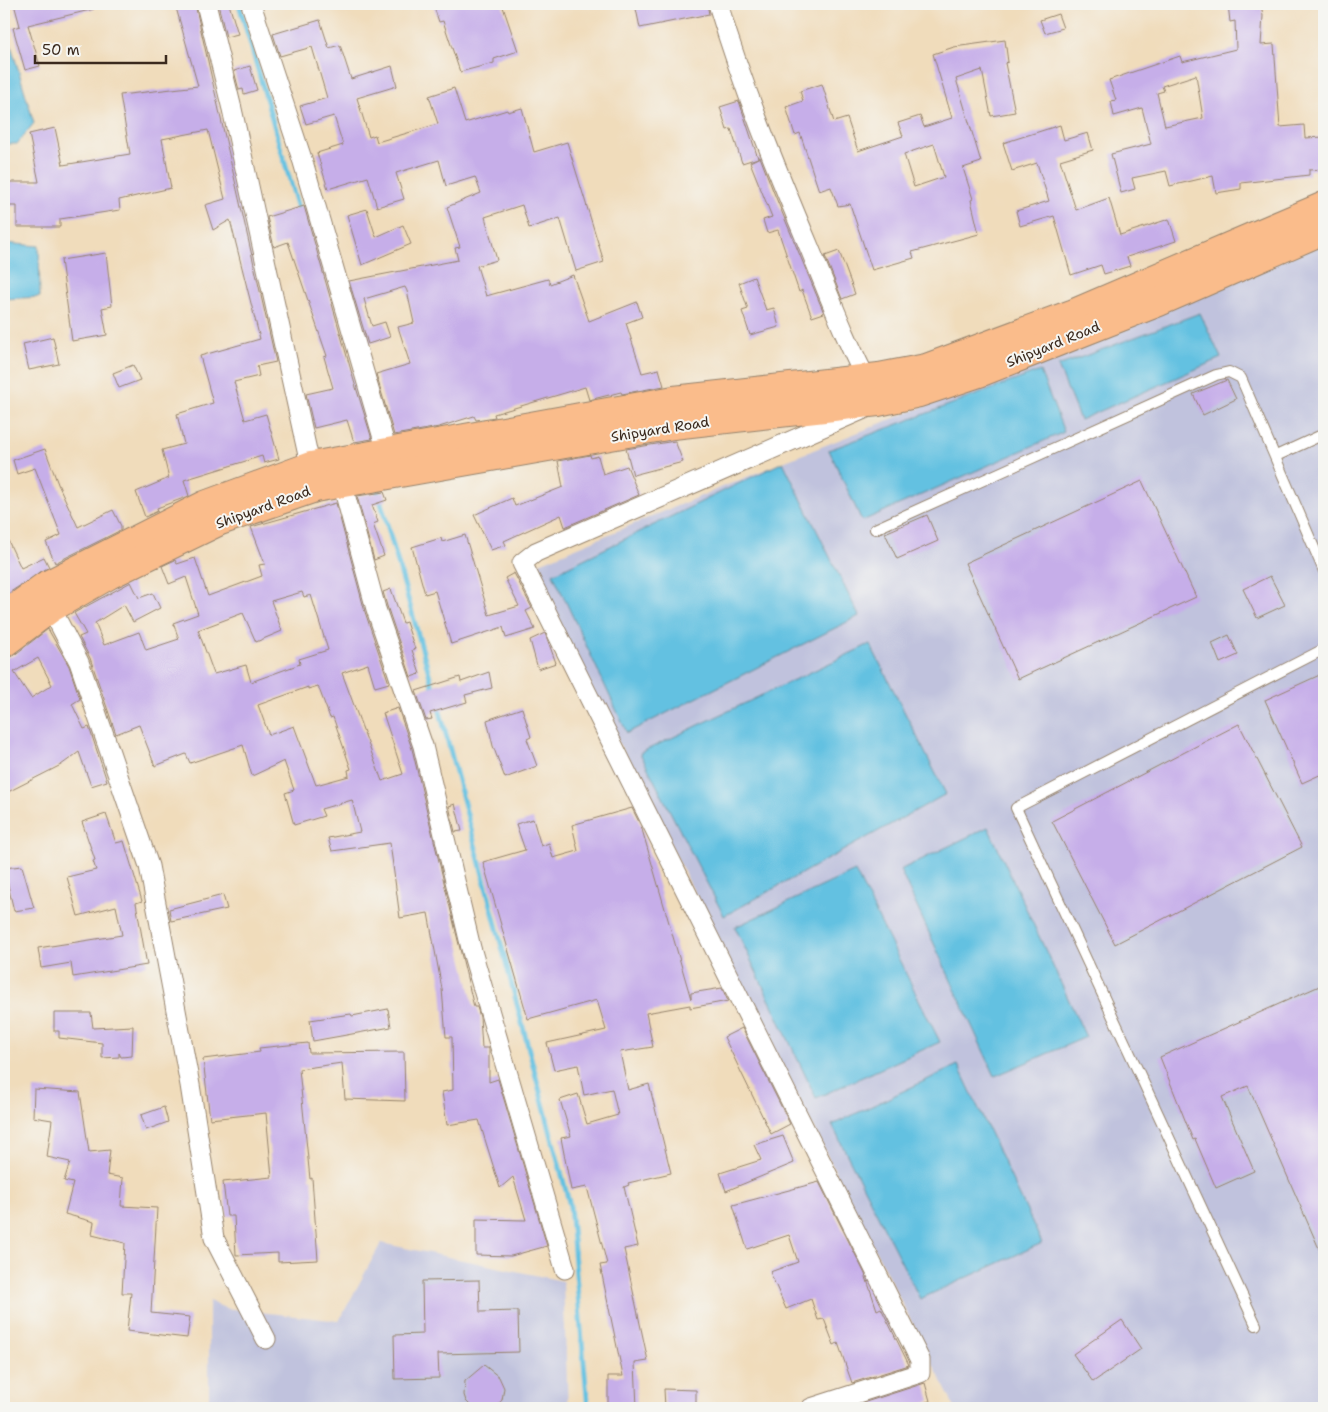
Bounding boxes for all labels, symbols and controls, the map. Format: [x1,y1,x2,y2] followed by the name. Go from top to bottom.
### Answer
[35,32,166,64] scale bar
[42,40,80,60] text: 50 m
[1004,317,1103,371] street label: Shipyard Road
[610,412,711,446] street label: Shipyard Road
[213,482,313,532] street label: Shipyard Road

